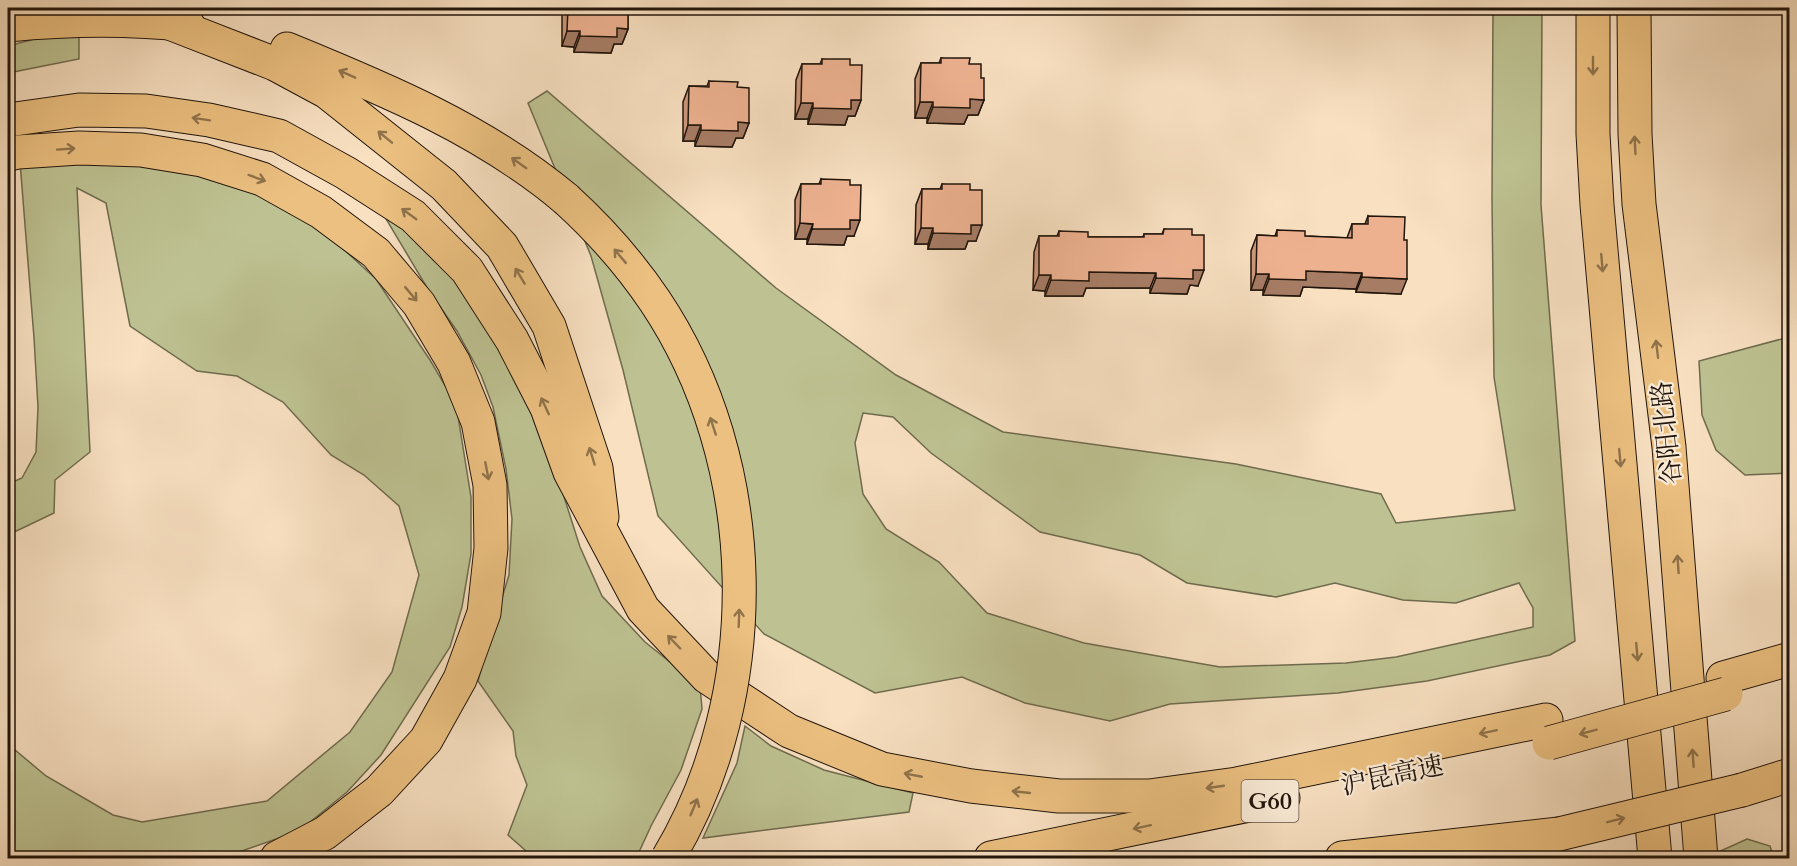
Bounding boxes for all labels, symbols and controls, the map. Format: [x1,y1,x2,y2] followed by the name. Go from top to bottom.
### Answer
[1587,55,1599,75] one-way arrow
[338,68,356,79] one-way arrow
[192,114,211,125] one-way arrow
[377,131,393,144] one-way arrow
[1630,136,1641,156] one-way arrow
[55,143,75,154] one-way arrow
[512,157,528,169] one-way arrow
[247,174,266,185] one-way arrow
[402,208,418,221] one-way arrow
[613,249,627,264] one-way arrow
[1597,253,1608,273] one-way arrow
[514,268,526,285] one-way arrow
[404,286,417,302] one-way arrow
[1651,340,1662,359] one-way arrow
[1644,379,1689,486] street label: 谷阳北路
[539,397,551,415] one-way arrow
[707,417,718,436] one-way arrow
[586,447,597,466] one-way arrow
[1615,447,1626,467] one-way arrow
[482,460,493,480] one-way arrow
[1672,554,1683,574] one-way arrow
[733,608,744,628] one-way arrow
[666,634,681,649] one-way arrow
[1632,641,1643,661] one-way arrow
[1479,727,1499,738] one-way arrow
[1579,727,1598,738] one-way arrow
[1338,748,1447,803] street label: 沪昆高速
[1687,749,1698,769] one-way arrow
[904,769,924,780] one-way arrow
[1242,780,1298,822] road number: G60
[1205,782,1225,793] one-way arrow
[1011,786,1031,797] one-way arrow
[689,798,700,816] one-way arrow
[1606,814,1626,825] one-way arrow
[1133,822,1153,833] one-way arrow

